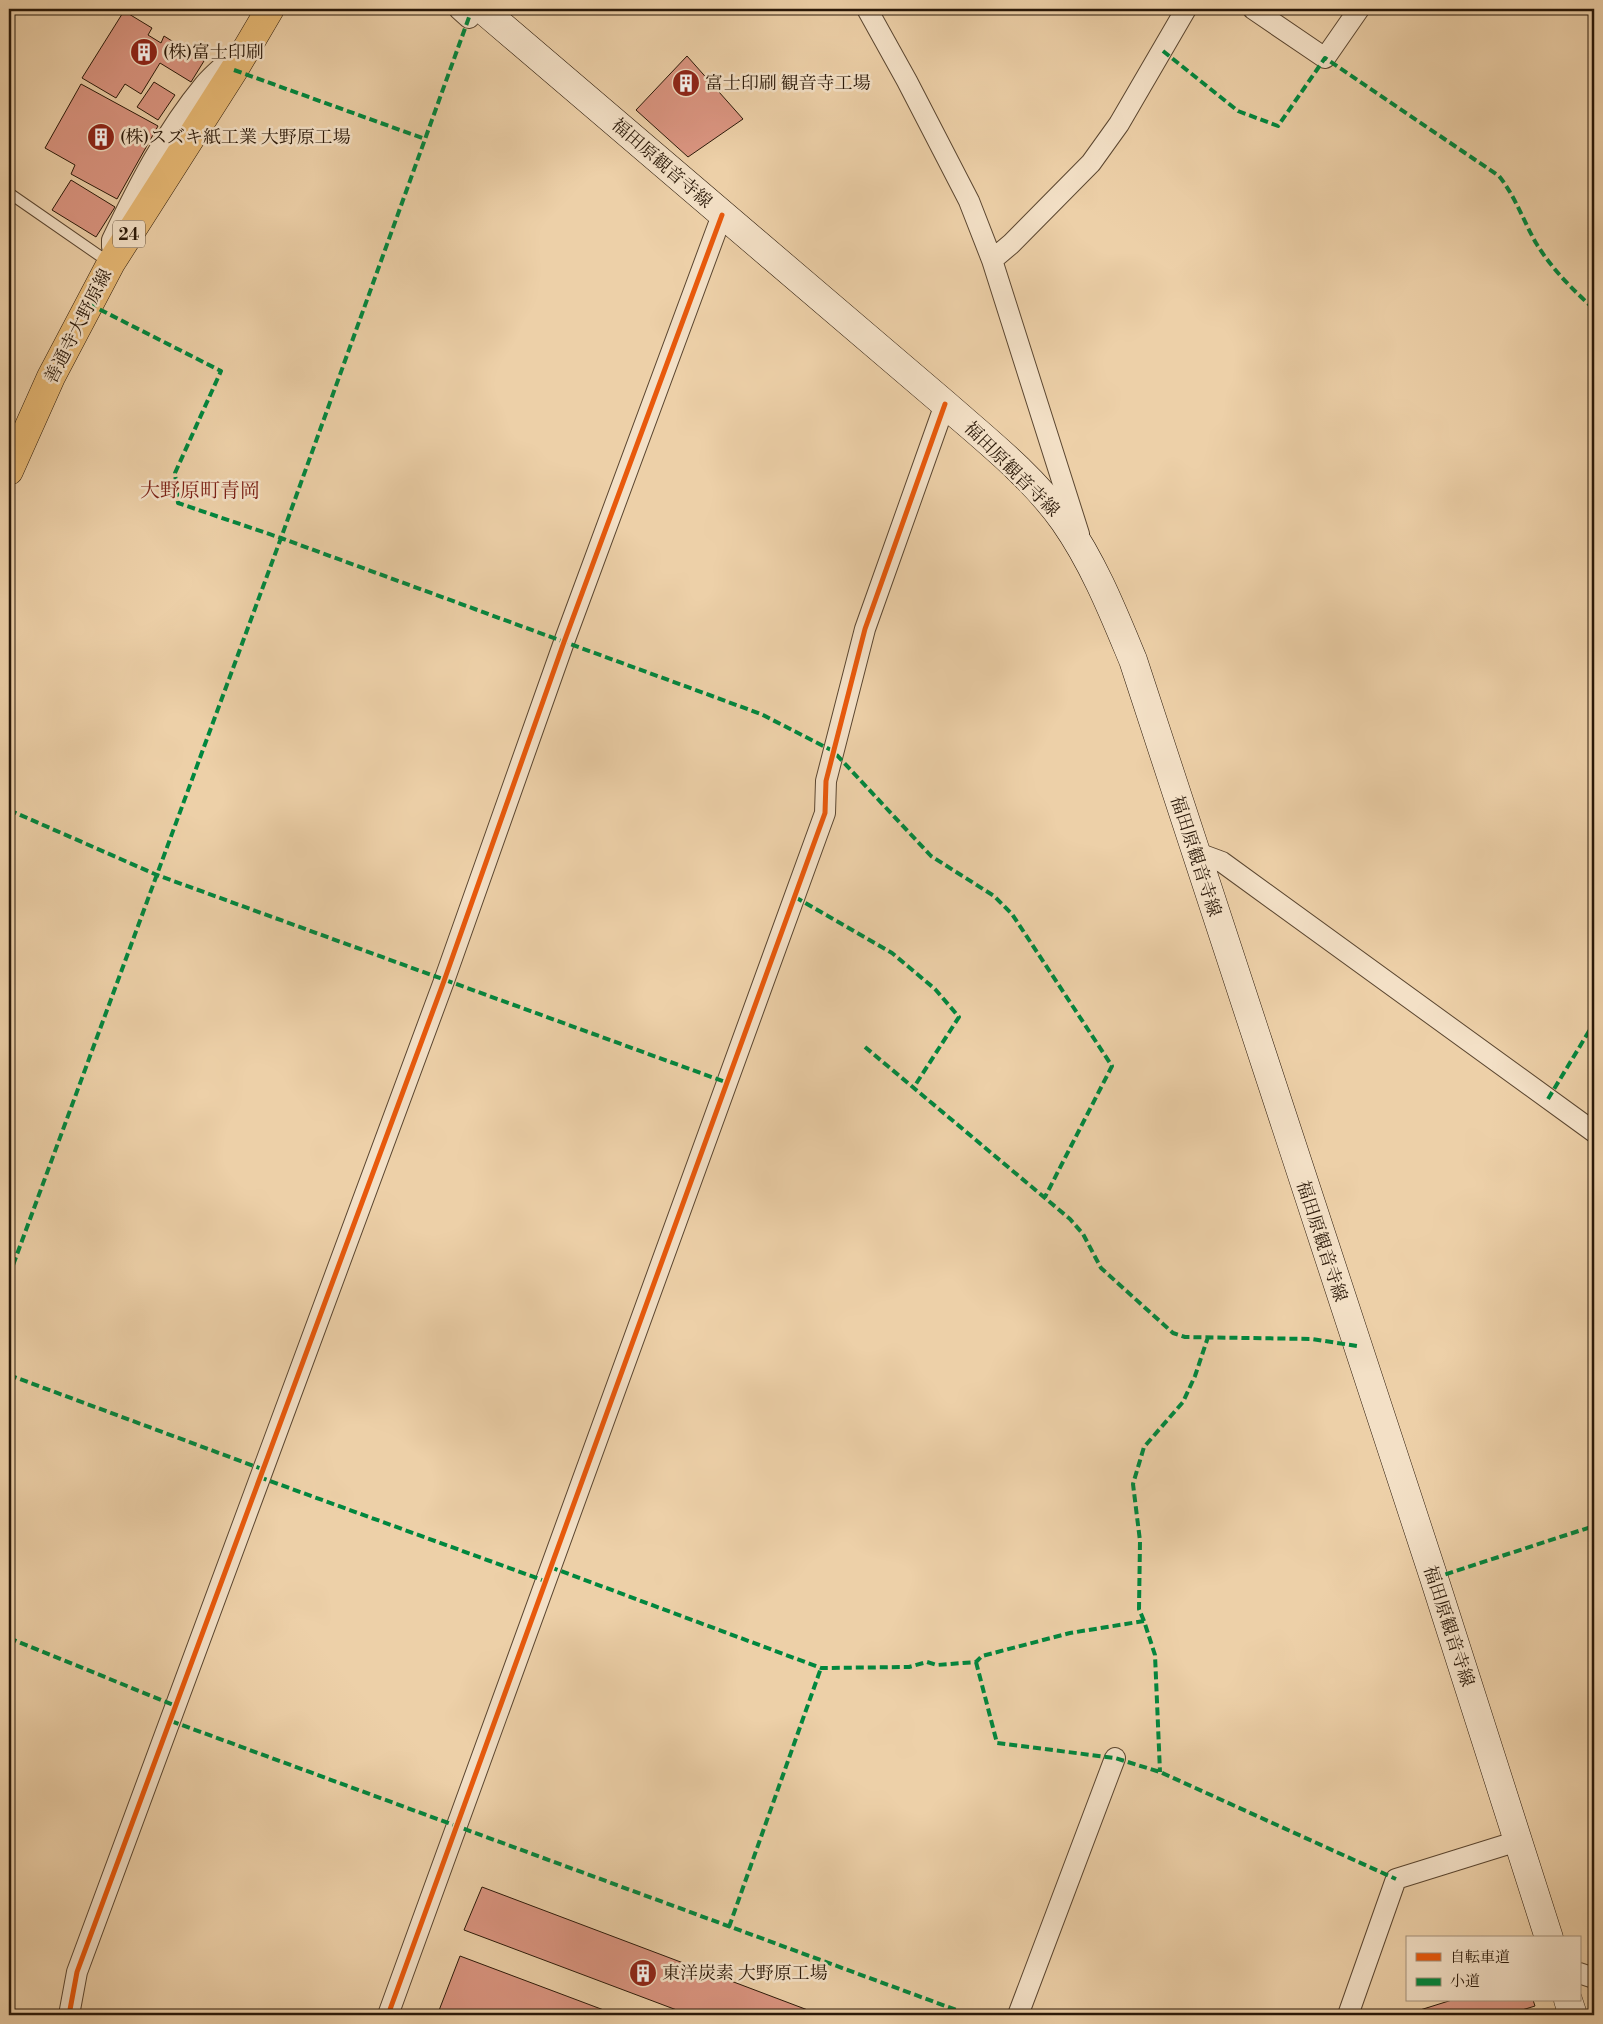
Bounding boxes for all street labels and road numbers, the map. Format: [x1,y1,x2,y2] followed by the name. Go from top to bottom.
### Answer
[607,113,717,213] street label: 福田原観音寺線
[113,220,145,248] road number: 24
[40,265,117,388] street label: 善通寺大野原線
[959,417,1064,522] street label: 福田原観音寺線
[1165,793,1226,920] street label: 福田原観音寺線
[1291,1178,1352,1305] street label: 福田原観音寺線
[1418,1563,1479,1690] street label: 福田原観音寺線

